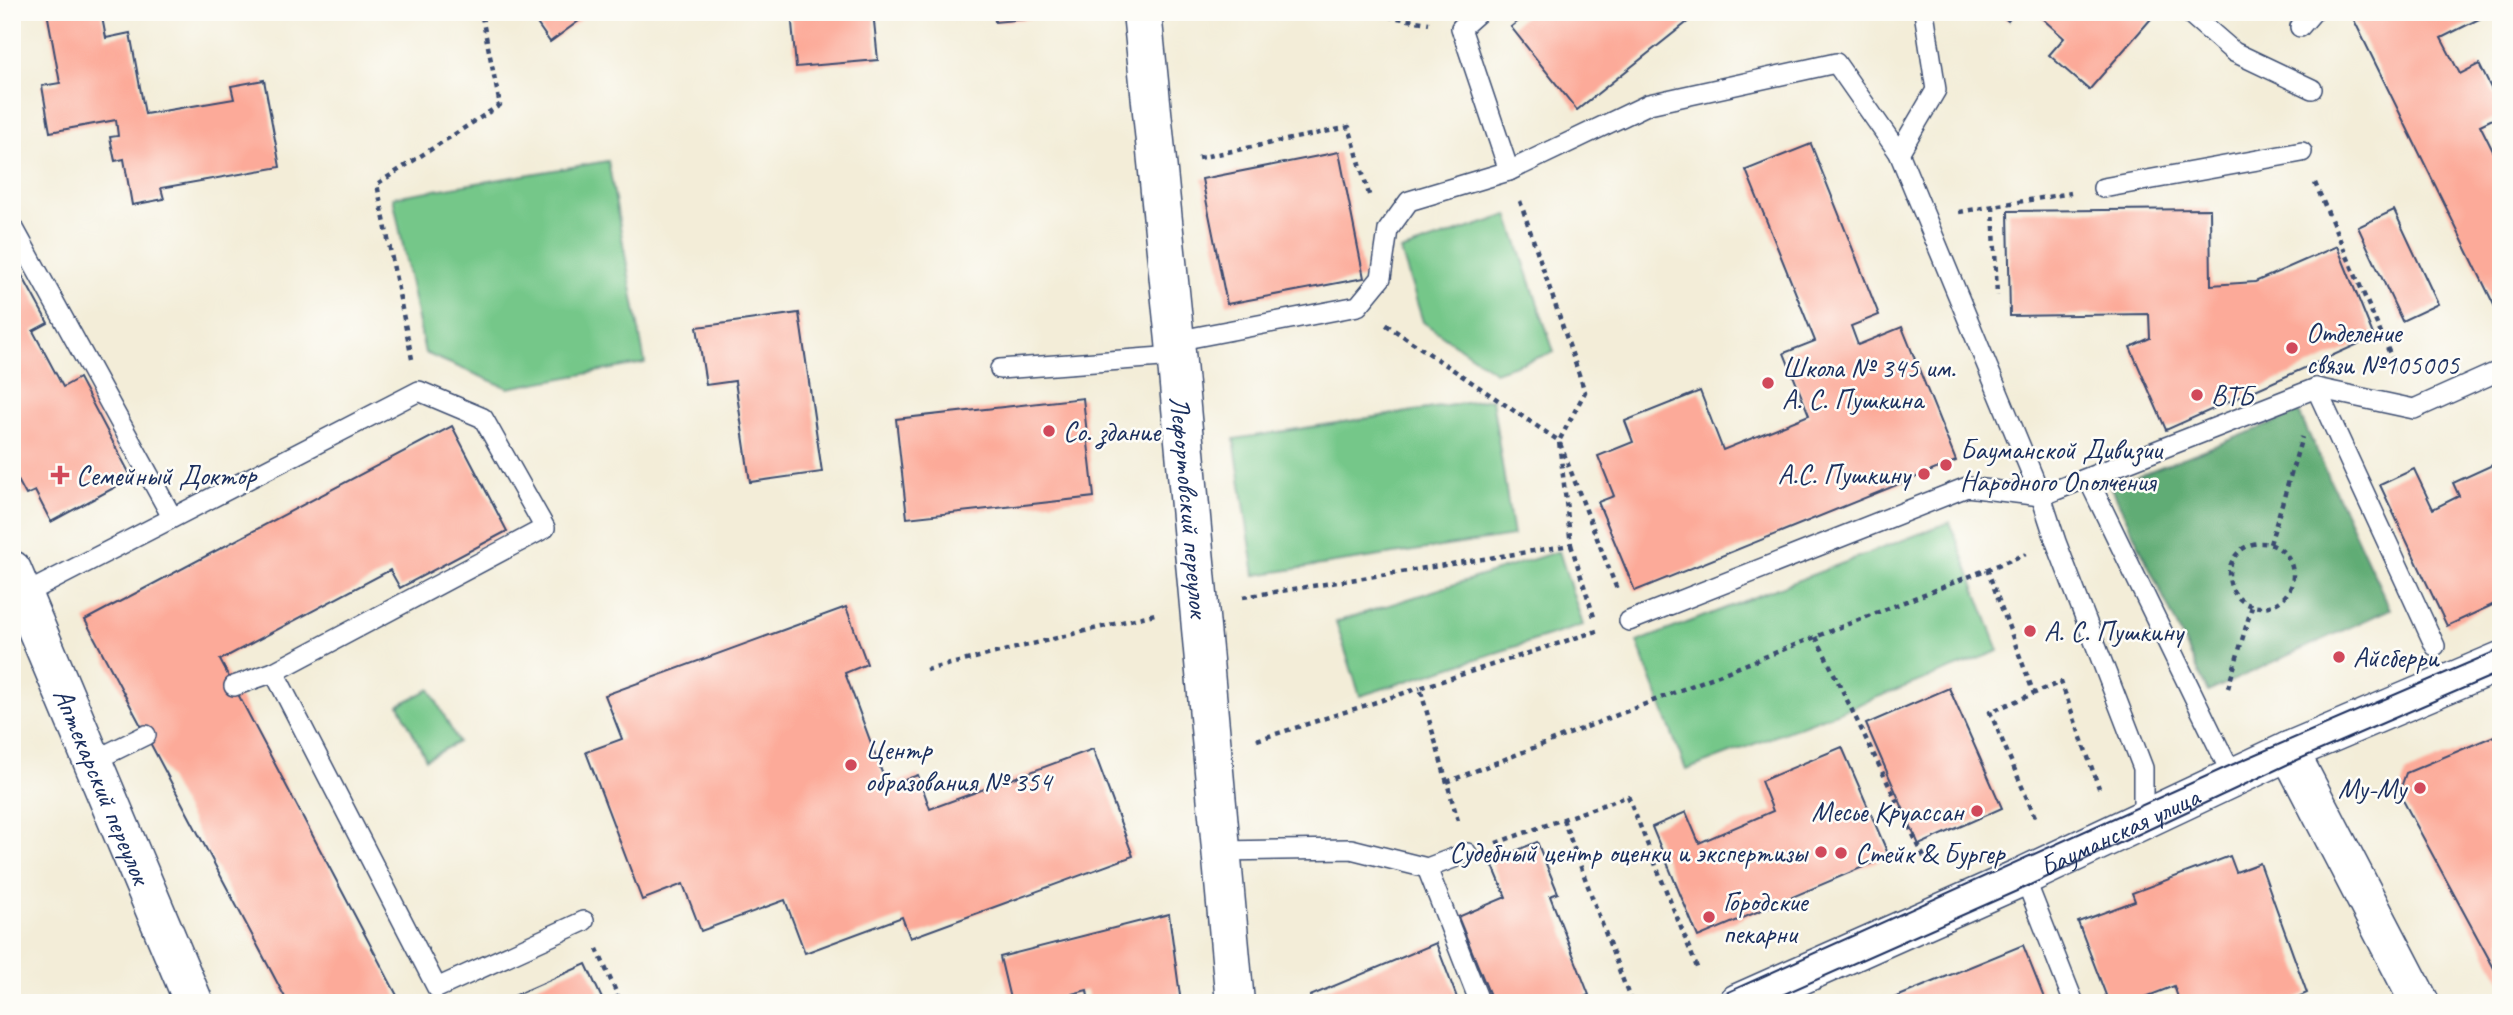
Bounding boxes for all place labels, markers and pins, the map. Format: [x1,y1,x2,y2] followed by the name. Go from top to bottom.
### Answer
[2306,315,2460,382] place label: Отделение связи №105005
[2284,340,2300,356] marker: Отделение связи №105005
[1782,350,1956,417] place label: Школа № 345 им. А. С. Пушкина
[1760,375,1776,391] marker: Школа № 345 им. А. С. Пушкина
[2211,378,2256,413] place label: ВТБ
[2189,387,2205,403] marker: ВТБ
[1063,414,1162,450] place label: Со. здание
[1041,423,1057,439] marker: Со. здание
[1960,432,2164,499] place label: Бауманской Дивизии Народного Ополчения
[1778,457,1912,492] place label: А.С. Пушкину
[1938,457,1954,473] marker: Бауманской Дивизии Народного Ополчения
[76,458,258,493] place label: Семейный Доктор
[50,465,70,485] marker: Семейный Доктор
[1916,466,1932,482] marker: А.С. Пушкину
[2044,614,2185,649] place label: А. С. Пушкину
[2022,623,2038,639] marker: А. С. Пушкину
[2353,640,2440,675] place label: Айсберри
[2331,649,2347,665] marker: Айсберри
[865,732,1054,799] place label: Центр образования № 354
[843,757,859,773] marker: Центр образования № 354
[2338,771,2408,806] place label: Му-Му
[2412,780,2428,796] marker: Му-Му
[1812,794,1965,829] place label: Месье Круассан
[1969,803,1985,819] marker: Месье Круассан
[1449,835,1809,870] place label: Судебный центр оценки и экспертизы
[1855,836,2007,871] place label: Стейк & Бургер
[1813,844,1829,860] marker: Судебный центр оценки и экспертизы
[1833,845,1849,861] marker: Стейк & Бургер
[1723,884,1809,951] place label: Городские пекарни
[1701,909,1717,925] marker: Городские пекарни

